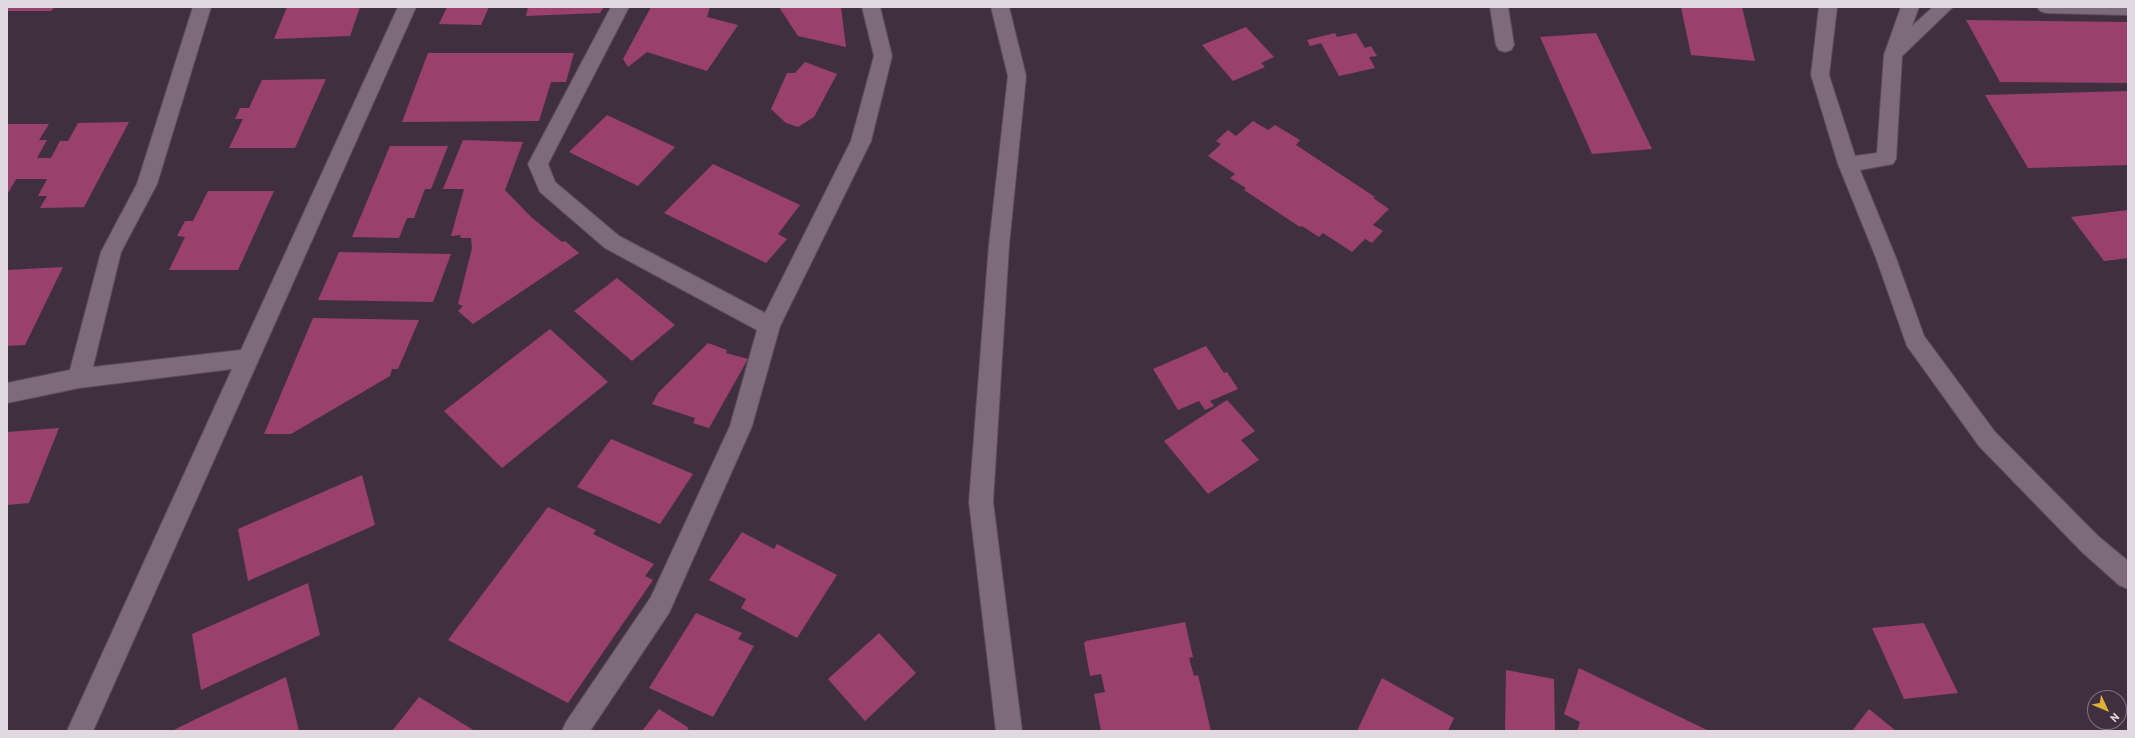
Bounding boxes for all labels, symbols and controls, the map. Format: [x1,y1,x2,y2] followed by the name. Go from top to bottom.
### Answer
[2087,690,2127,730] north arrow
[2108,711,2122,725] text: N

